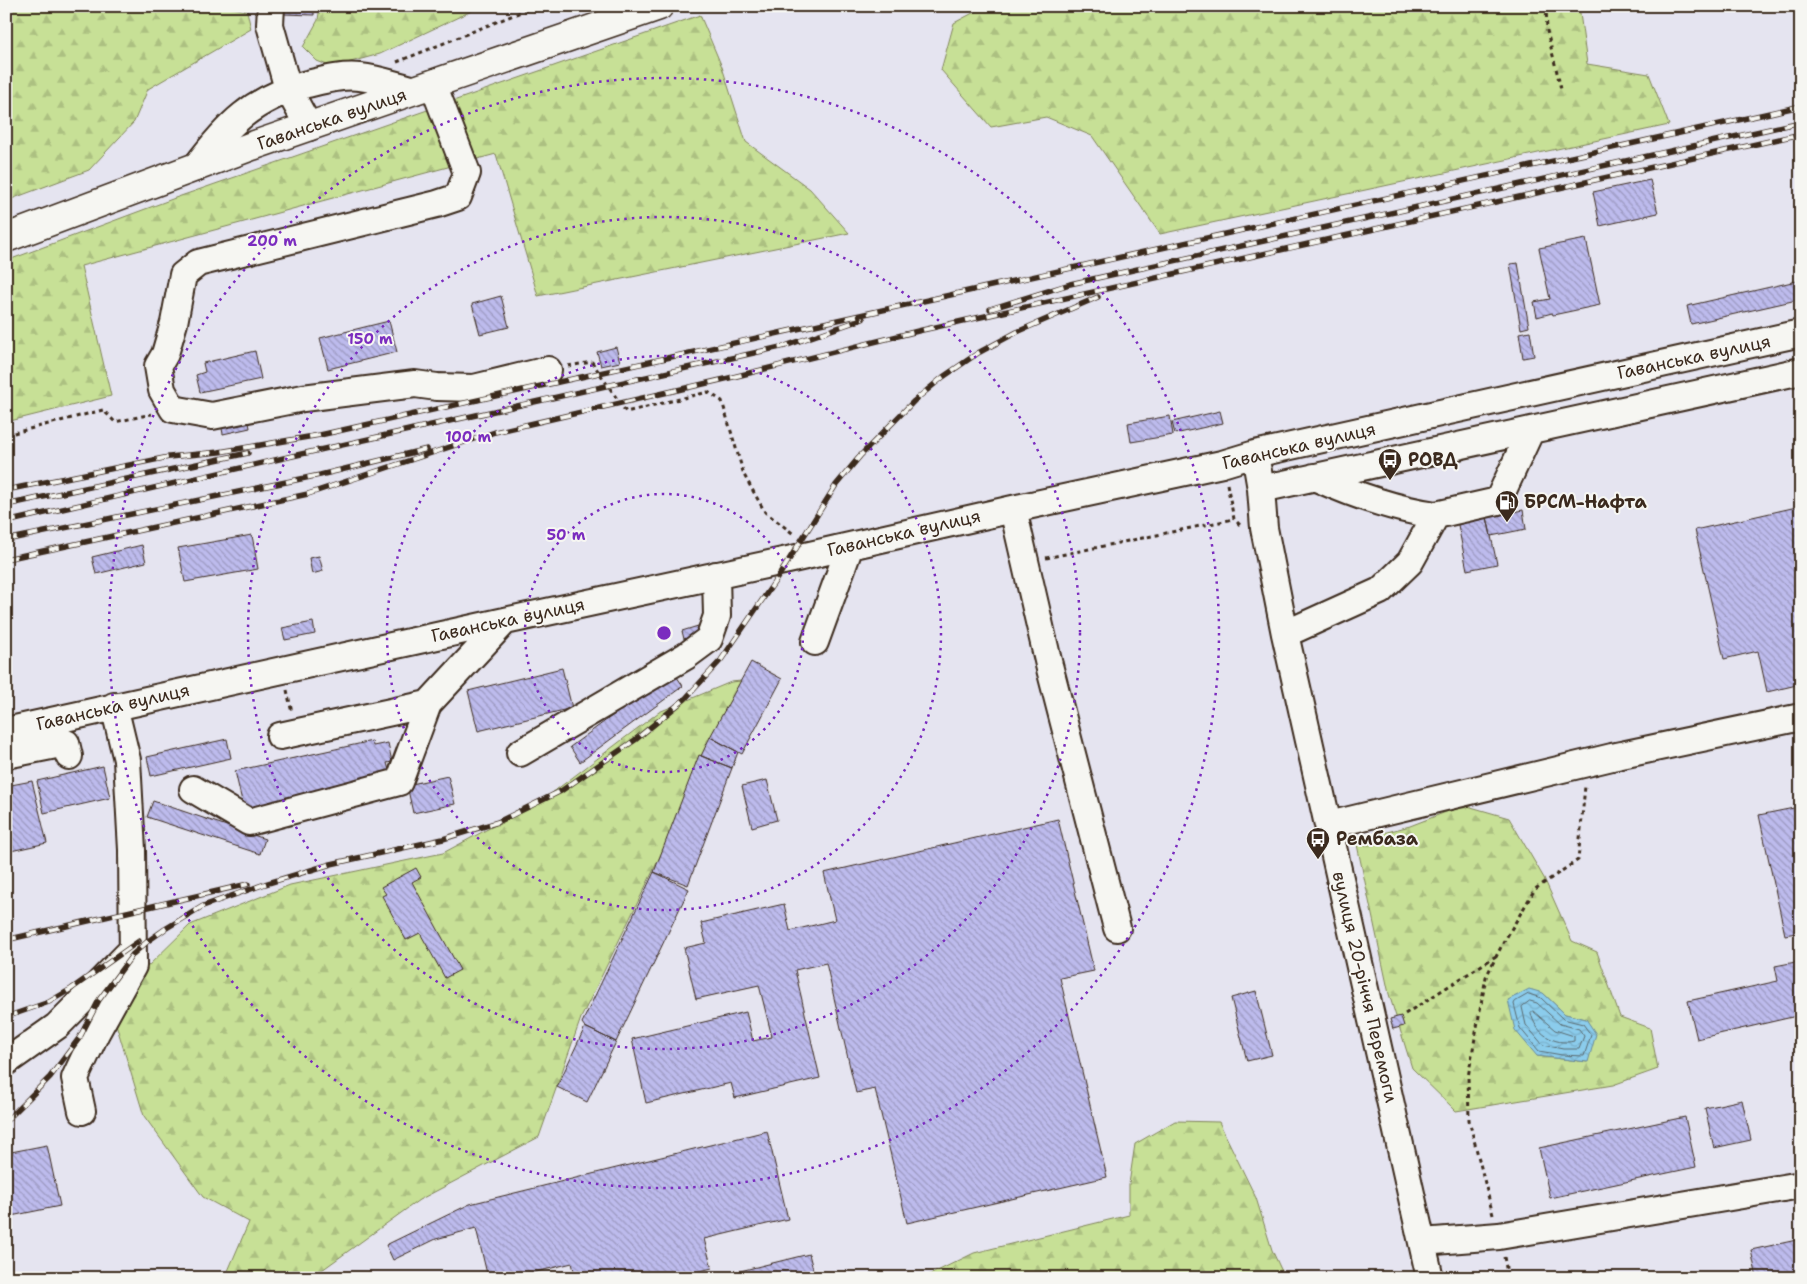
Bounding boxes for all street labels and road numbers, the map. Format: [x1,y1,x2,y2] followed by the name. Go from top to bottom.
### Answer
[254,82,410,156] street label: Гаванська вулиця
[1615,329,1773,385] street label: Гаванська вулиця
[1220,417,1378,475] street label: Гаванська вулиця
[825,504,983,562] street label: Гаванська вулиця
[429,592,587,648] street label: Гаванська вулиця
[34,678,192,736] street label: Гаванська вулиця
[1327,869,1403,1105] street label: вулиця 20-річчя Перемоги

